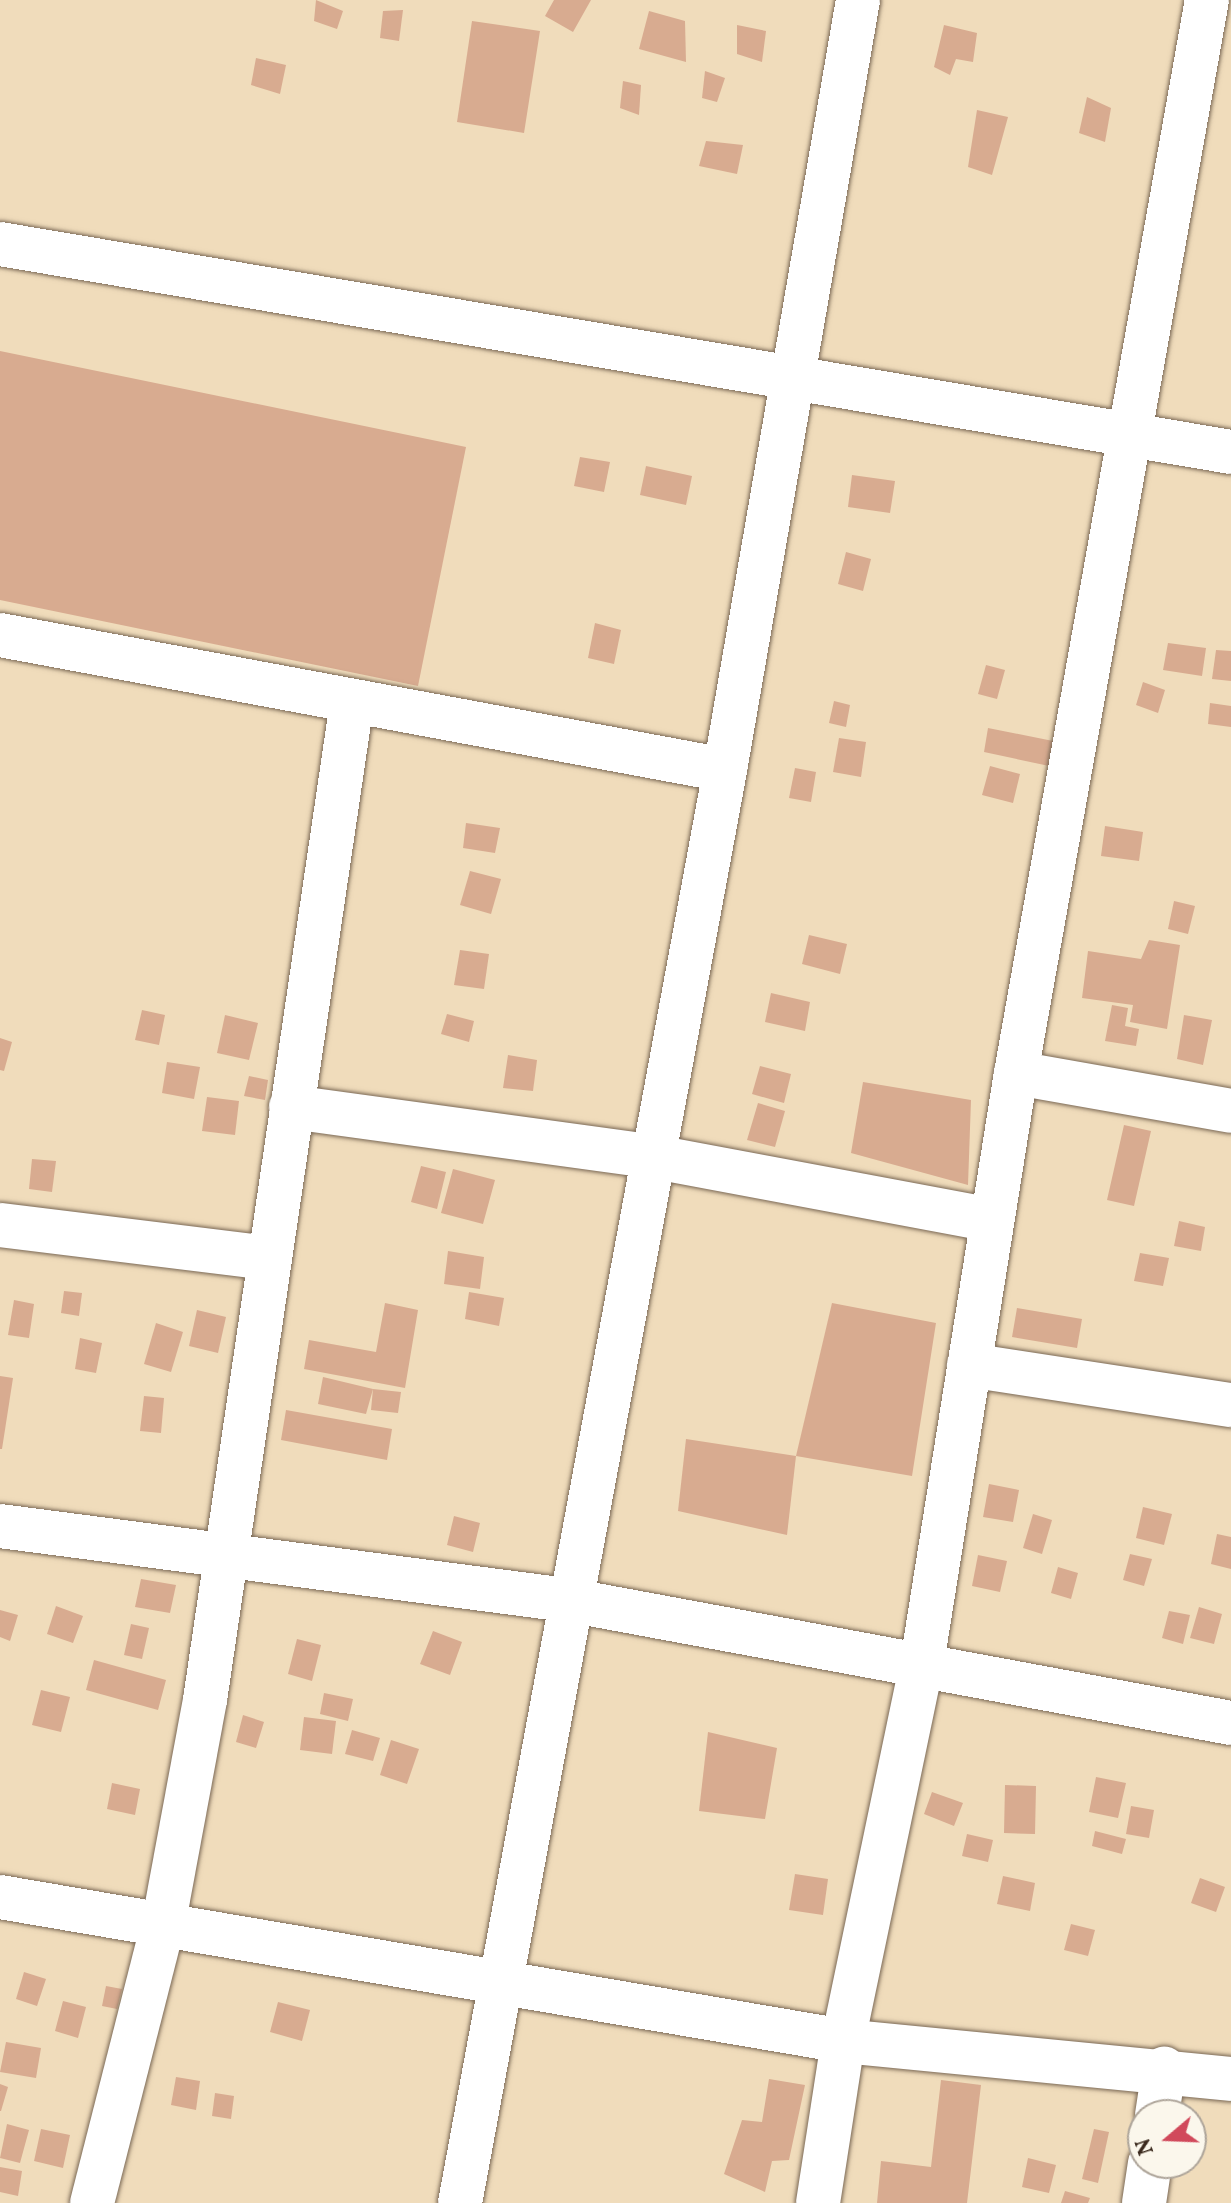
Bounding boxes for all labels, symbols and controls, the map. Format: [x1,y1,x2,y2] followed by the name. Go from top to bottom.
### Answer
[1127,2099,1207,2179] north arrow
[1128,2134,1163,2159] text: N

